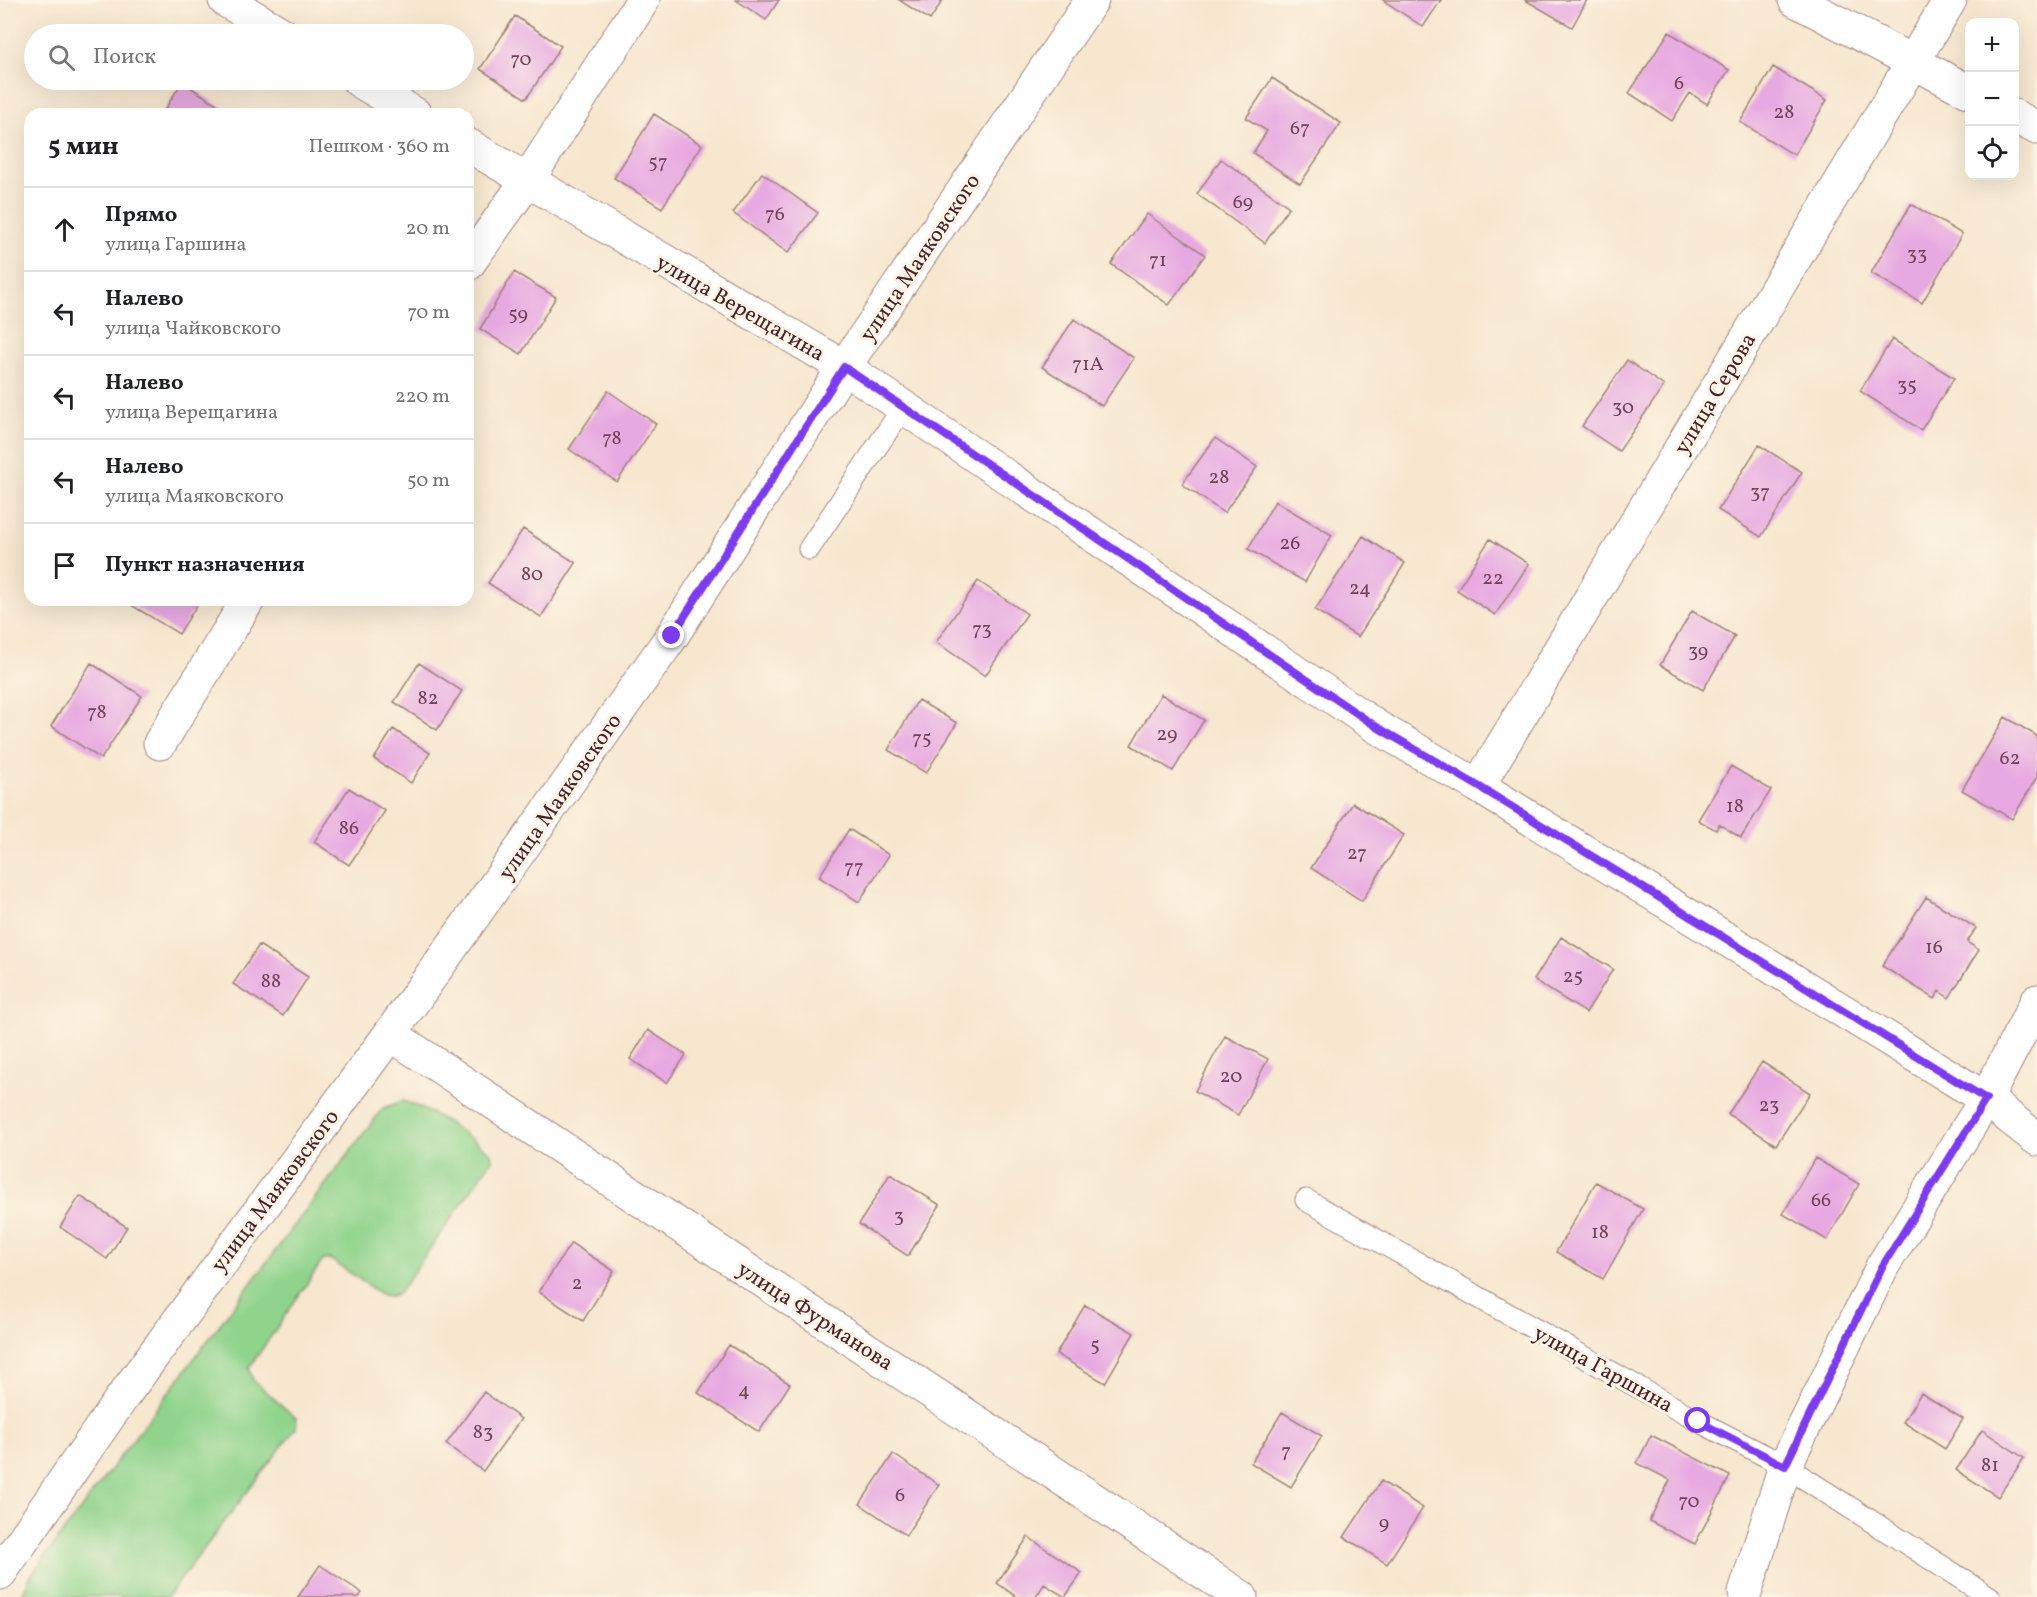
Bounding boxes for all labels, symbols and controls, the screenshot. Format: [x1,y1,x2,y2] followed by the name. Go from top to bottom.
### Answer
[1965,18,2019,180] map controls
[1965,18,2019,72] button: +
[24,24,474,90] search box
[45,41,78,74] icon: search
[93,42,156,73] text: Поиск
[511,46,531,74] house number: 70
[1674,70,1684,98] house number: 6
[1965,72,2019,126] button: −
[1774,99,1794,127] house number: 28
[1290,115,1310,143] house number: 67
[1965,126,2019,180] button: locate
[48,129,119,165] text: 5 мин
[309,133,450,161] text: Пешком · 360 m
[648,149,668,177] house number: 57
[853,168,989,349] street label: улица Маяковского
[1233,189,1253,217] house number: 69
[105,200,177,231] text: Прямо
[765,201,785,229] house number: 76
[48,213,81,246] icon: ahead
[406,215,450,243] text: 20 m
[105,231,246,259] text: улица Гаршина
[1907,241,1927,269] house number: 33
[1149,247,1167,275] house number: 71
[650,248,830,370] street label: улица Верещагина
[105,284,184,315] text: Налево
[48,297,81,330] icon: left
[407,299,450,327] text: 70 m
[508,301,528,329] house number: 59
[105,315,281,343] text: улица Чайковского
[1668,328,1765,461] street label: улица Серова
[1072,351,1104,379] house number: 71А
[105,368,184,399] text: Налево
[1897,372,1917,400] house number: 35
[48,381,81,414] icon: left
[395,383,450,411] text: 220 m
[1612,394,1634,422] house number: 30
[105,399,278,427] text: улица Верещагина
[602,425,622,453] house number: 78
[105,452,184,483] text: Налево
[1209,464,1229,492] house number: 28
[48,465,81,498] icon: left
[407,467,450,495] text: 50 m
[1750,479,1770,507] house number: 37
[105,483,284,511] text: улица Маяковского
[1280,530,1300,558] house number: 26
[48,549,81,582] icon: arrive
[105,550,305,581] text: Пункт назначения
[521,561,543,589] house number: 80
[1482,565,1504,593] house number: 22
[1349,575,1371,603] house number: 24
[972,616,992,644] house number: 73
[658,622,684,648] route end
[1688,638,1708,666] house number: 39
[418,685,438,713] house number: 82
[87,699,107,727] house number: 78
[492,708,630,887] street label: улица Маяковского
[1157,721,1177,749] house number: 29
[912,725,932,753] house number: 75
[2000,745,2020,773] house number: 62
[1726,793,1744,821] house number: 18
[339,815,359,843] house number: 86
[1347,840,1367,868] house number: 27
[844,854,864,882] house number: 77
[1925,934,1943,962] house number: 16
[1563,963,1583,991] house number: 25
[261,968,281,996] house number: 88
[1220,1063,1242,1091] house number: 20
[1759,1092,1779,1120] house number: 23
[204,1104,348,1279] street label: улица Маяковского
[1811,1187,1831,1215] house number: 66
[894,1203,904,1231] house number: 3
[1591,1219,1609,1247] house number: 18
[730,1255,899,1379] street label: улица Фурманова
[572,1270,582,1298] house number: 2
[1527,1319,1678,1421] street label: улица Гаршина
[1090,1332,1100,1360] house number: 5
[738,1377,750,1405] house number: 4
[1684,1407,1710,1433] route start
[473,1419,493,1447] house number: 83
[1281,1438,1291,1466] house number: 7
[1981,1452,1999,1480] house number: 81
[895,1482,905,1510] house number: 6
[1679,1488,1699,1516] house number: 70
[1379,1510,1389,1538] house number: 9

